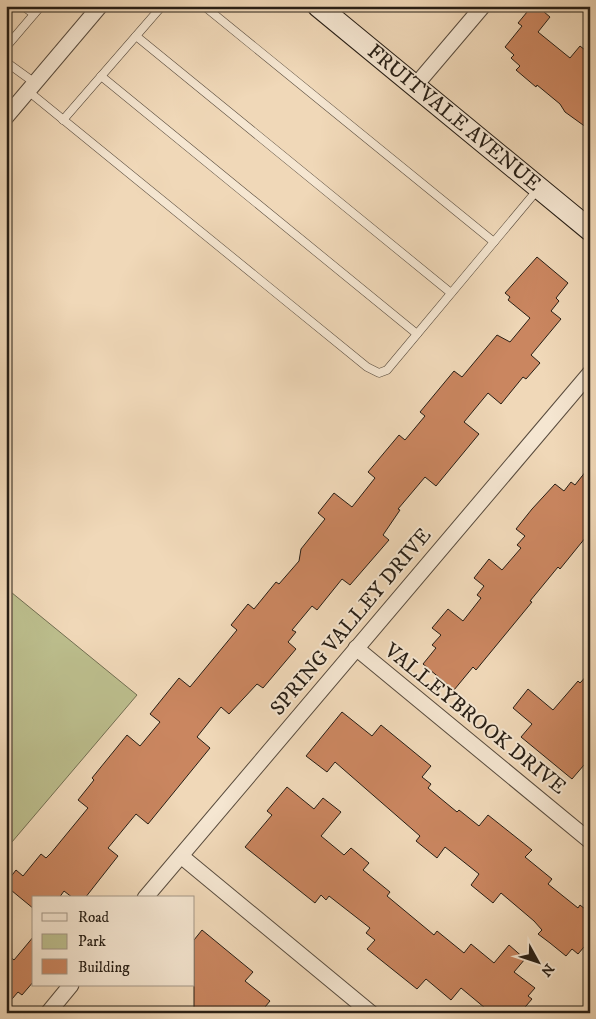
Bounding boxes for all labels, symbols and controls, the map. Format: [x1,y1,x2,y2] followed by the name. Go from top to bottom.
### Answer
[362,39,546,197] street label: FRUITVALE AVENUE
[265,523,437,721] street label: SPRING VALLEY DRIVE
[378,637,571,800] street label: VALLEYBROOK DRIVE
[32,896,195,986] legend
[78,908,110,927] text: Road
[78,932,107,951] text: Park
[514,936,564,986] north arrow
[78,958,130,977] text: Building
[536,960,558,980] text: N

